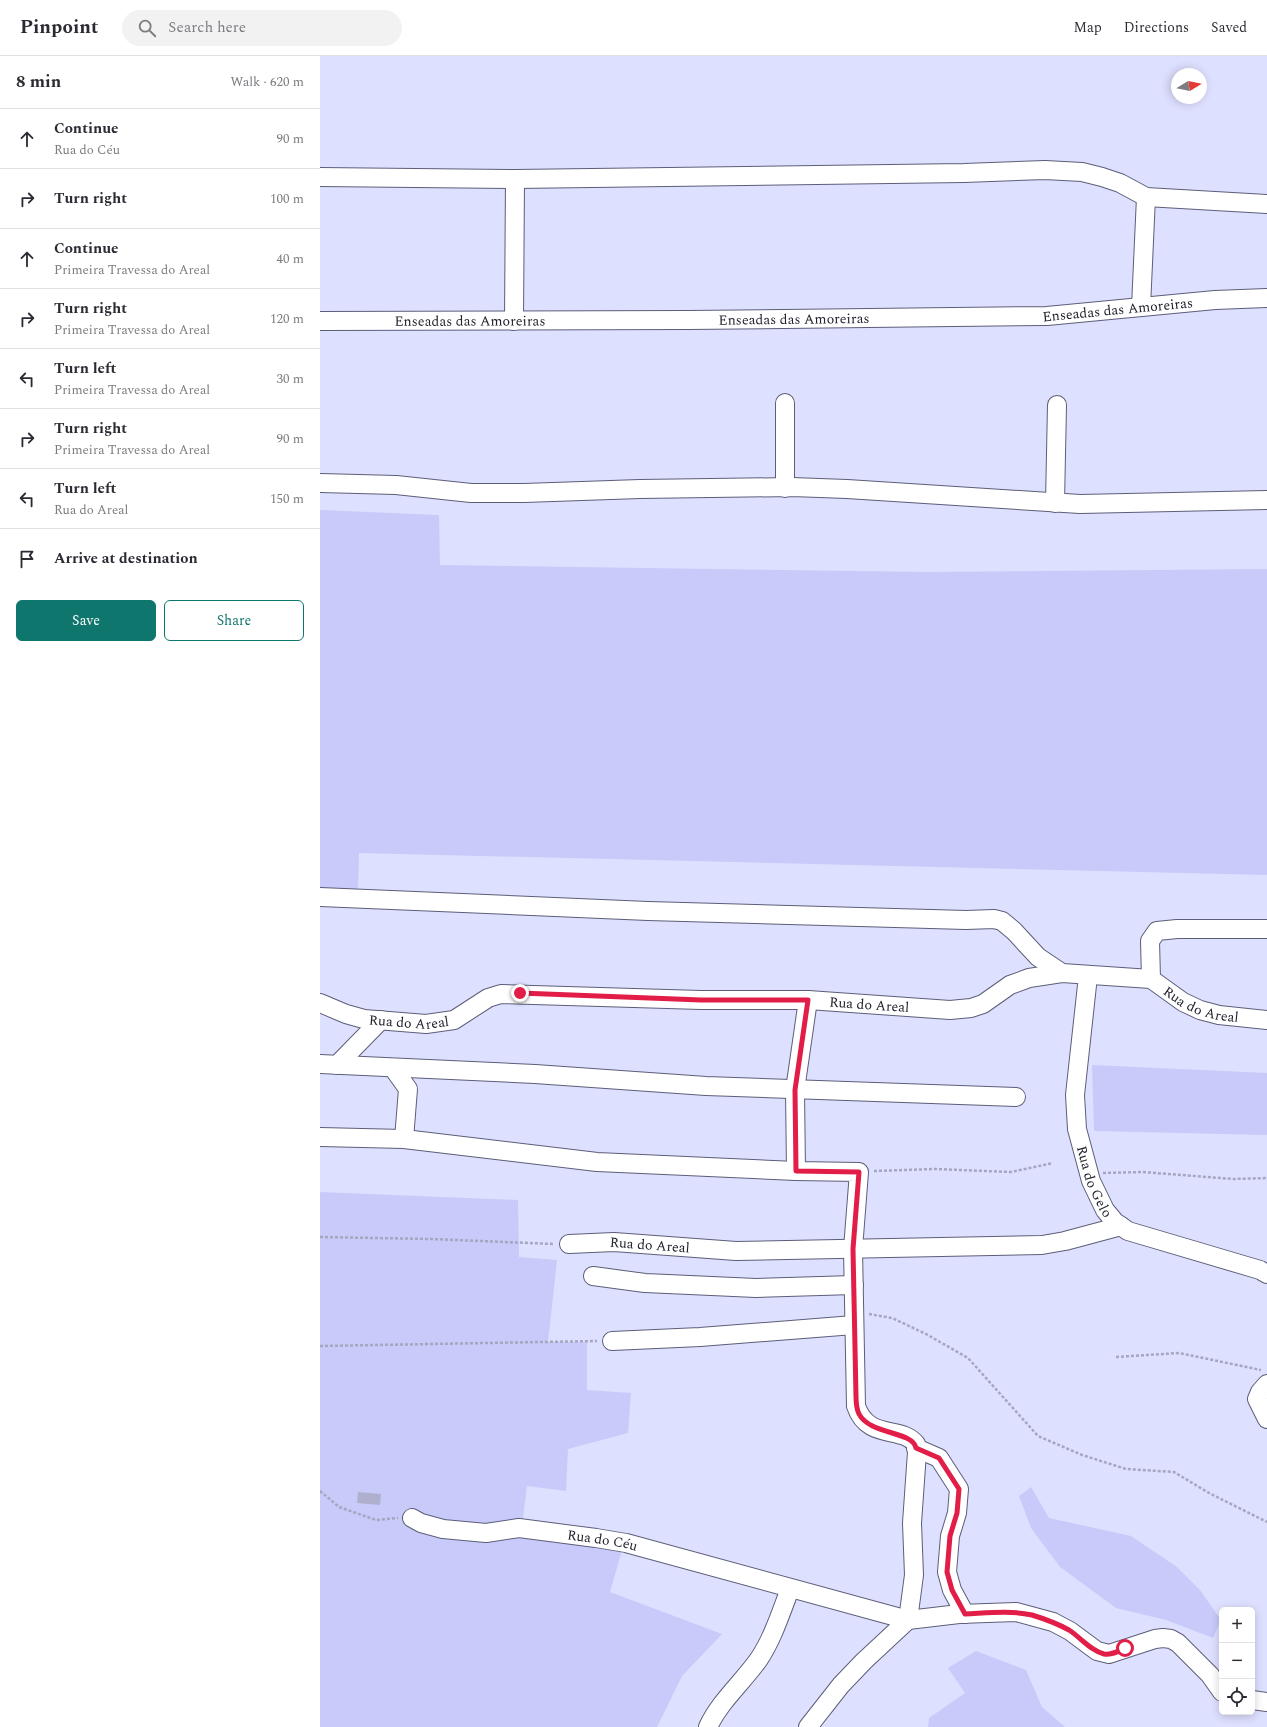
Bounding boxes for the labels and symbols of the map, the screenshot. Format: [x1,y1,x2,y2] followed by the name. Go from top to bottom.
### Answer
[1171,68,1207,104] north arrow
[1042,292,1194,327] street label: Enseadas das Amoreiras
[718,308,870,331] street label: Enseadas das Amoreiras
[394,310,546,332] street label: Enseadas das Amoreiras
[1159,981,1240,1028] street label: Rua do Areal
[511,984,529,1002] route end
[828,992,910,1018] street label: Rua do Areal
[368,1009,450,1035] street label: Rua do Areal
[1071,1143,1117,1222] street label: Rua do Gelo
[609,1232,691,1259] street label: Rua do Areal
[566,1524,640,1557] street label: Rua do Céu
[1116,1639,1134,1657] route start

